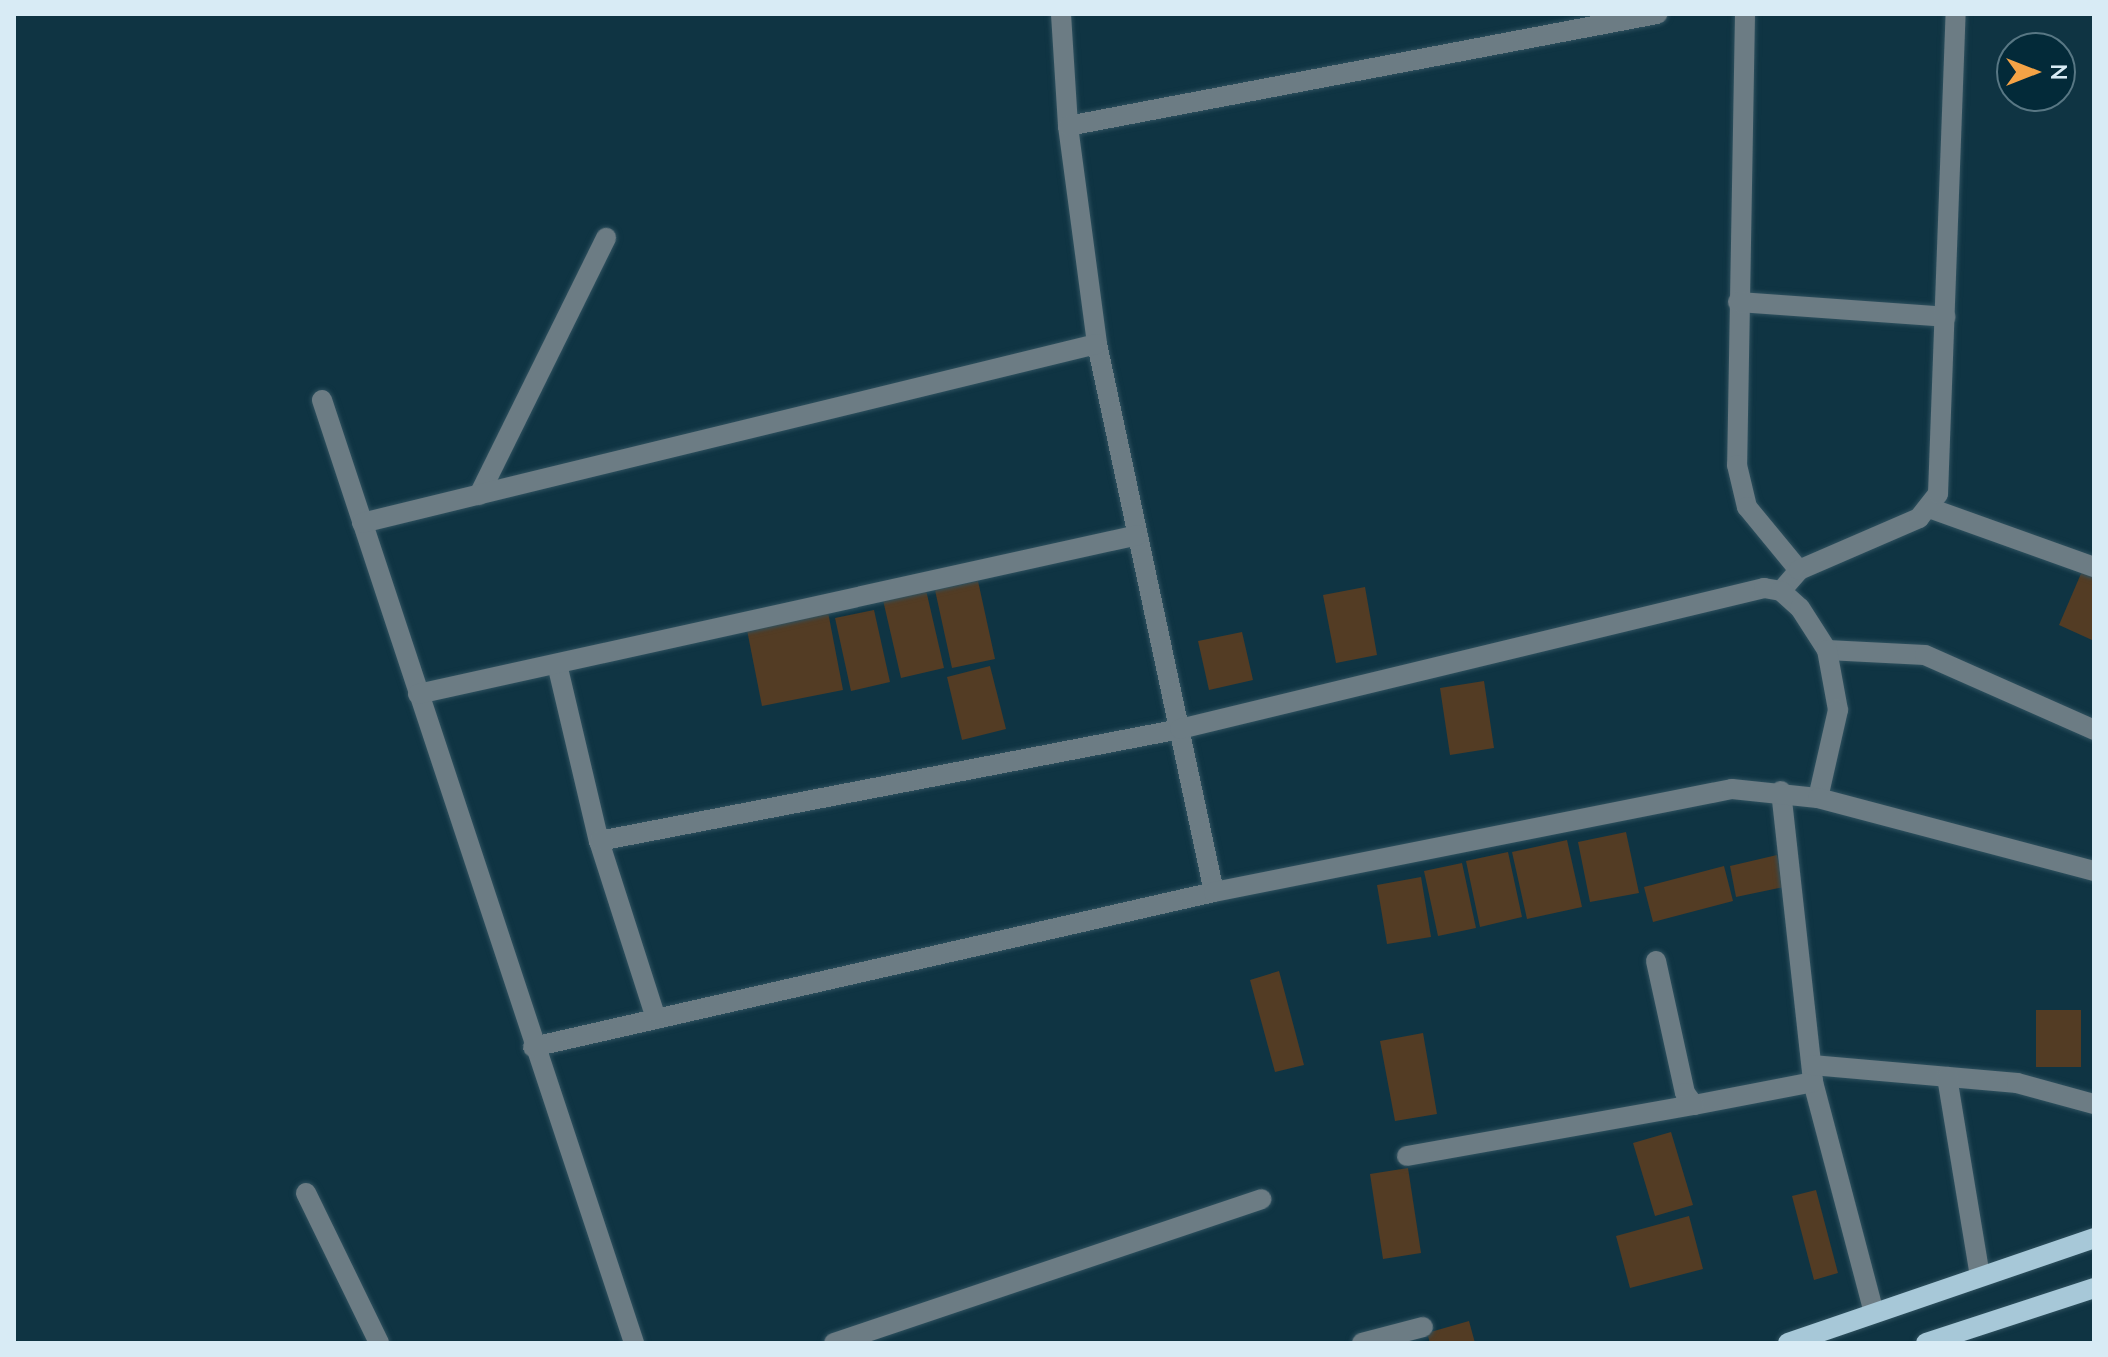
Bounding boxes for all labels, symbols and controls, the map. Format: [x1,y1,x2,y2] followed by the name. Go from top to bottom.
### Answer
[1996,32,2076,112] north arrow
[2043,64,2073,80] text: N

